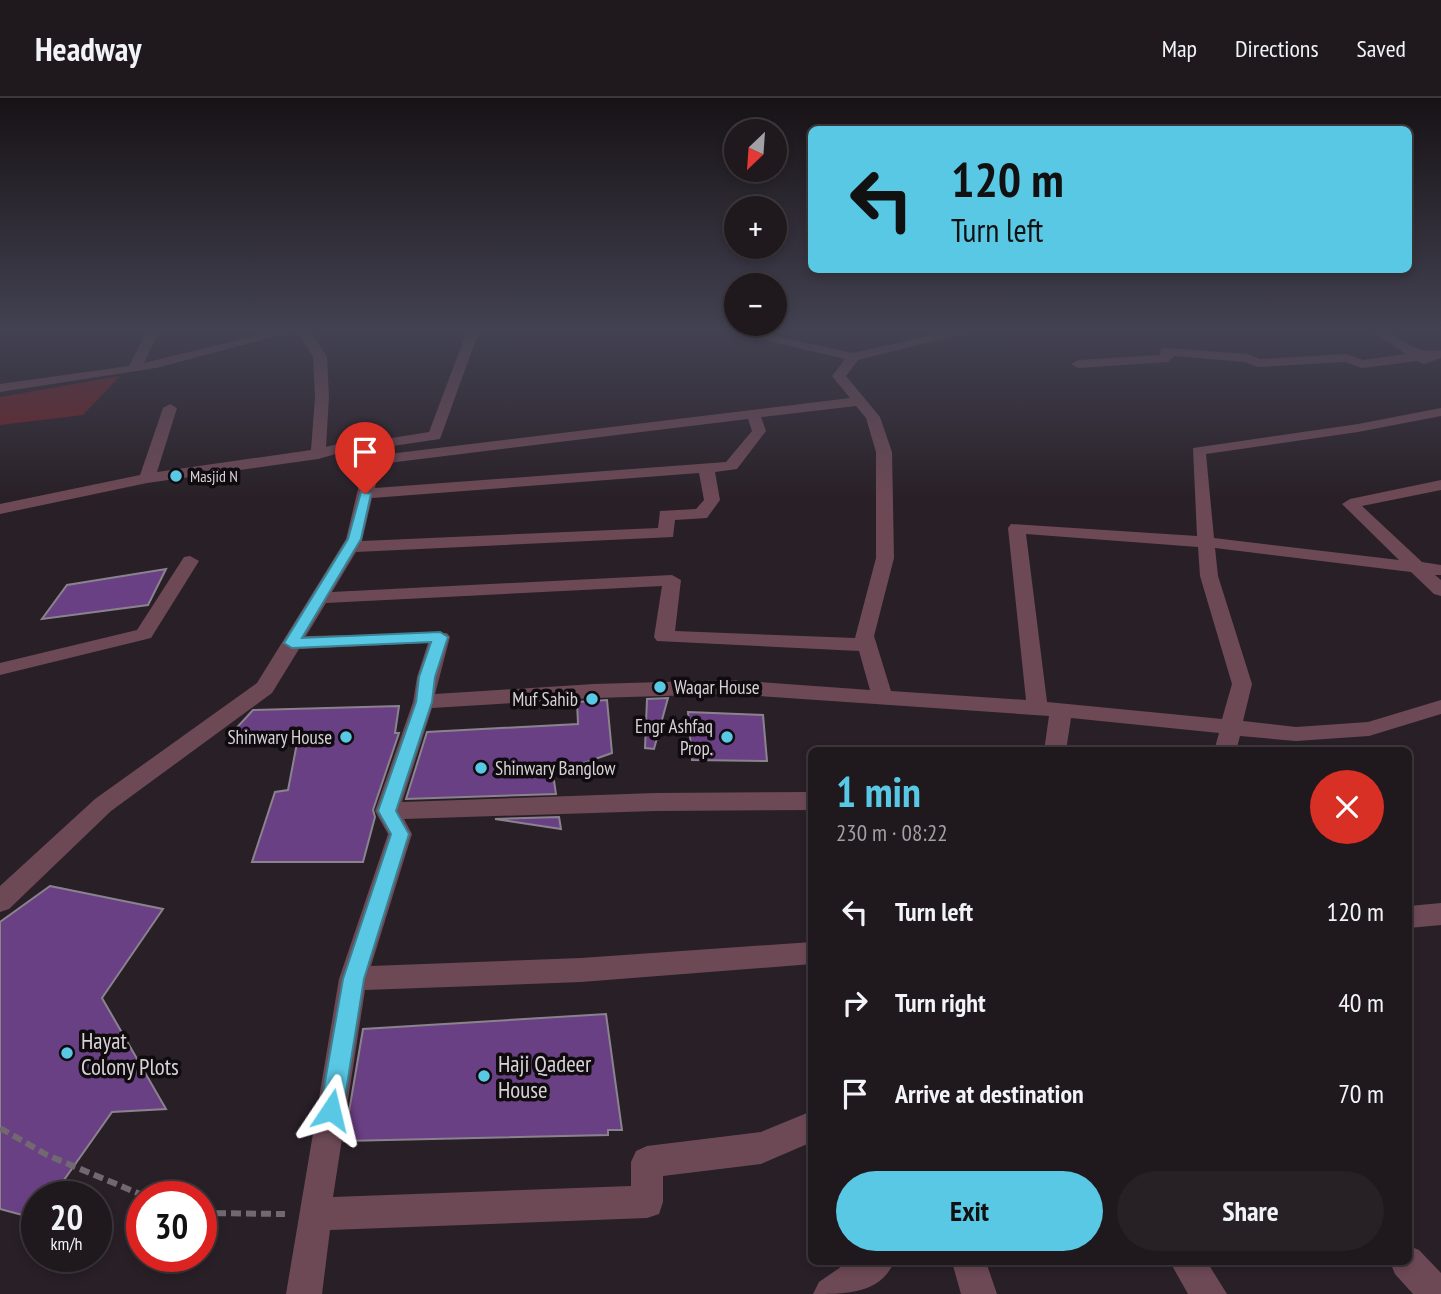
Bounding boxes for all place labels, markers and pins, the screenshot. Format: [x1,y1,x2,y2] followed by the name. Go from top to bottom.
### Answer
[335,422,395,494] pin
[190,466,238,486] place label: Masjid N
[168,468,184,484] marker: Masjid N
[674,675,760,699] place label: Waqar House
[652,679,668,695] marker: Waqar House
[512,687,578,711] place label: Muf Sahib
[584,691,600,707] marker: Muf Sahib
[635,714,713,760] place label: Engr Ashfaq Prop.
[227,725,332,749] place label: Shinwary House
[338,729,354,745] marker: Shinwary House
[719,729,735,745] marker: Engr Ashfaq Prop.
[495,756,616,780] place label: Shinwary Banglow
[473,760,489,776] marker: Shinwary Banglow
[81,1026,179,1081] place label: Hayat Colony Plots
[59,1045,75,1061] marker: Hayat Colony Plots
[498,1049,592,1104] place label: Haji Qadeer House
[476,1068,492,1084] marker: Haji Qadeer House

